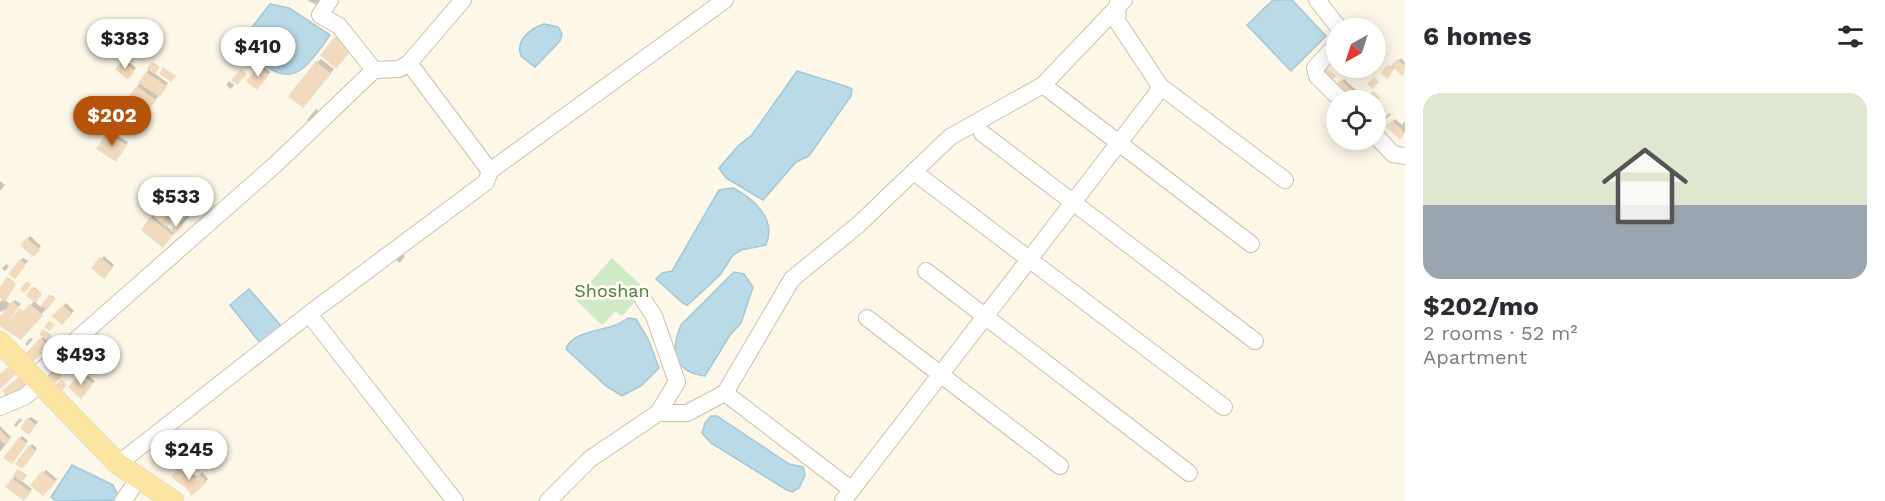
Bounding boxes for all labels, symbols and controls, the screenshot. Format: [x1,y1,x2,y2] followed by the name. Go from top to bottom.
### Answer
[1326,18,1386,78] north arrow
[1326,18,1386,150] map controls
[89,19,161,70] pin: $383
[1834,20,1867,53] icon: filters
[1423,21,1532,51] text: 6 homes
[101,26,149,50] text: $383
[222,27,294,78] pin: $410
[235,34,281,58] text: $410
[1326,90,1386,150] button: locate
[76,96,148,147] pin: $202
[87,103,137,127] text: $202
[1591,132,1699,240] icon: home
[140,177,212,228] pin: $533
[152,184,200,208] text: $533
[574,280,650,301] park label: Shoshan
[1423,291,1539,321] text: $202/mo
[1423,321,1578,345] text: 2 rooms · 52 m²
[45,335,117,386] pin: $493
[56,342,106,366] text: $493
[1423,345,1527,369] text: Apartment
[153,430,225,481] pin: $245
[164,437,214,461] text: $245

